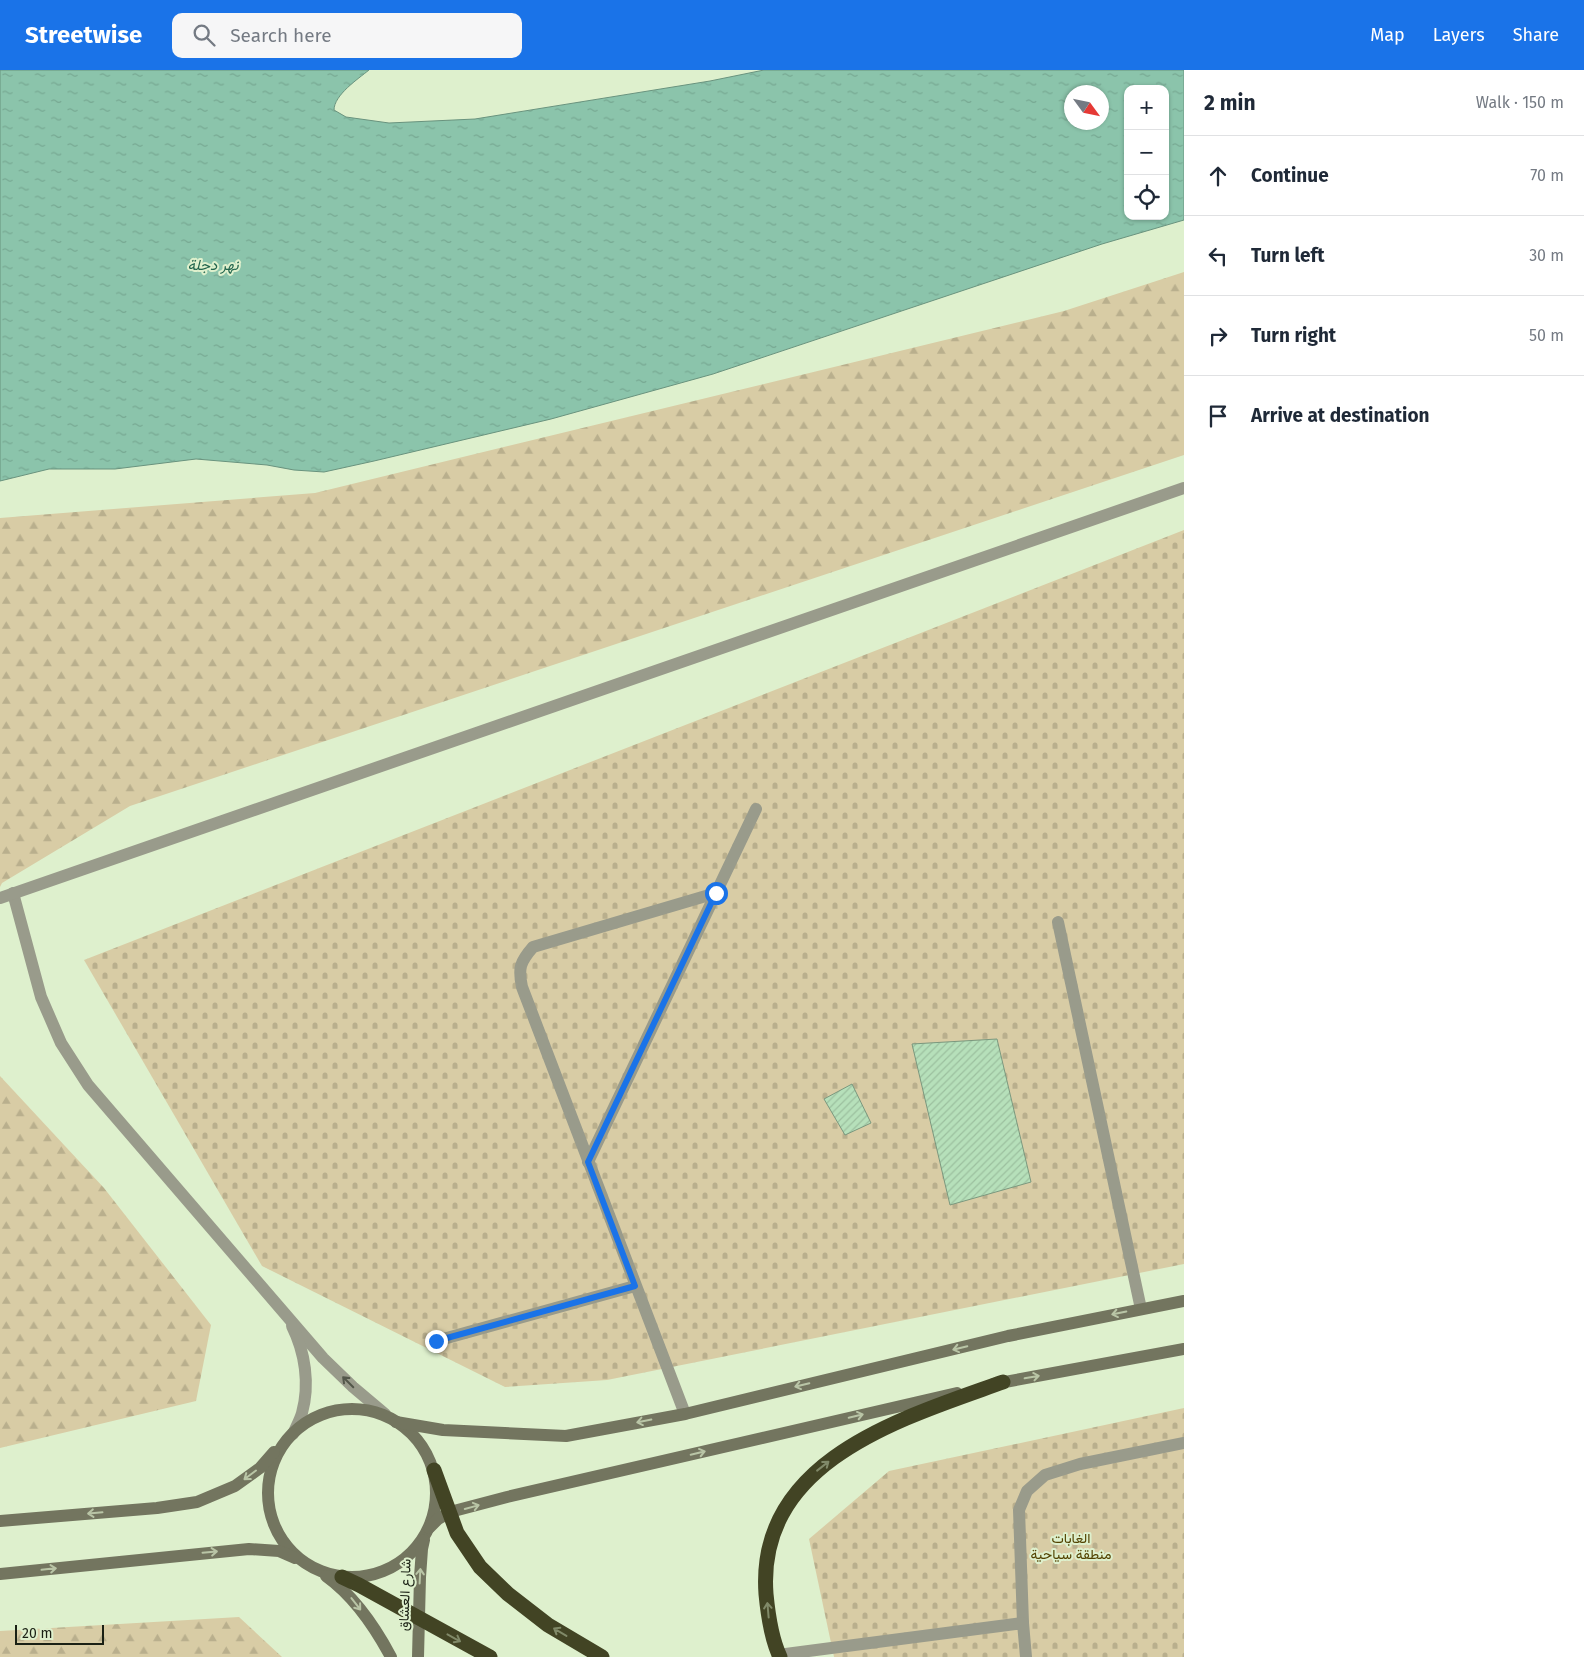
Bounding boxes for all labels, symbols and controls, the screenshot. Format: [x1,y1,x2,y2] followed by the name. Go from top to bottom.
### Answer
[172,13,522,58] search box
[25,21,142,49] text: Streetwise
[190,21,218,49] icon: search
[230,24,332,47] text: Search here
[1370,24,1405,46] text: Map
[1433,24,1485,46] text: Layers
[1513,24,1559,46] text: Share
[1064,85,1109,130] north arrow
[1124,85,1169,220] map controls
[1124,85,1169,130] button: +
[1204,90,1256,116] text: 2 min
[1476,93,1564,112] text: Walk · 150 m
[1124,130,1169,175] button: −
[1204,162,1232,190] icon: ahead
[1251,164,1329,187] text: Continue
[1530,166,1564,185] text: 70 m
[1124,175,1169,220] button: locate
[1204,242,1232,270] icon: left
[1251,244,1325,267] text: Turn left
[1529,246,1564,265] text: 30 m
[187,256,239,274] water label: نهر دجلة
[1204,322,1232,350] icon: right
[1251,324,1336,347] text: Turn right
[1529,326,1564,345] text: 50 m
[1204,402,1232,430] icon: arrive
[1251,404,1430,427] text: Arrive at destination
[705,882,728,905] route start
[1111,1309,1127,1319] one-way arrow
[425,1330,448,1353] route end
[953,1344,969,1353] one-way arrow
[1024,1371,1040,1381] one-way arrow
[342,1376,354,1388] one-way arrow
[795,1381,811,1391] one-way arrow
[848,1411,864,1420] one-way arrow
[636,1417,652,1427] one-way arrow
[690,1448,706,1457] one-way arrow
[817,1460,830,1471] one-way arrow
[244,1470,257,1481] one-way arrow
[463,1501,479,1511] one-way arrow
[87,1508,103,1518] one-way arrow
[1030,1530,1112,1563] park label: الغابات منطقة سياحية
[202,1548,218,1557] one-way arrow
[395,1559,417,1632] street label: شارع العشاق
[40,1564,56,1574] one-way arrow
[416,1568,425,1584] one-way arrow
[350,1597,361,1610] one-way arrow
[763,1602,773,1618] one-way arrow
[15,1622,104,1645] scale bar
[22,1625,52,1642] text: 20 m
[553,1626,567,1636] one-way arrow
[446,1634,461,1643] one-way arrow

